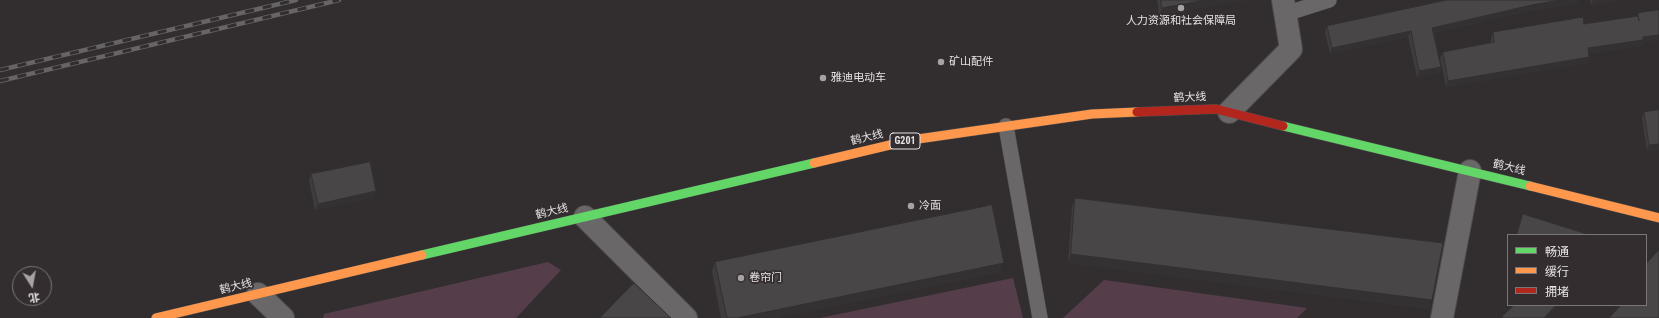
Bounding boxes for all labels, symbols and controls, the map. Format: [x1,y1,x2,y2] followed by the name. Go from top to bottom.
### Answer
[1176,3,1186,13] marker: 人力资源和社会保障局
[1126,14,1236,28] place label: 人力资源和社会保障局
[949,55,993,69] place label: 矿山配件
[936,57,946,67] marker: 矿山配件
[831,71,886,85] place label: 雅迪电动车
[818,73,828,83] marker: 雅迪电动车
[1173,91,1207,105] street label: 鹤大线
[849,128,885,148] street label: 鹤大线
[890,133,920,149] road number: G201
[1491,158,1527,178] street label: 鹤大线
[919,199,941,213] place label: 冷面
[906,201,916,211] marker: 冷面
[534,202,570,222] street label: 鹤大线
[1507,234,1647,306] legend
[1545,245,1569,259] text: 畅通
[1545,265,1569,279] text: 缓行
[12,266,52,306] north arrow
[749,271,782,285] place label: 卷帘门
[736,273,746,283] marker: 卷帘门
[218,277,254,297] street label: 鹤大线
[1545,285,1569,299] text: 拥堵
[28,290,41,305] text: 北

